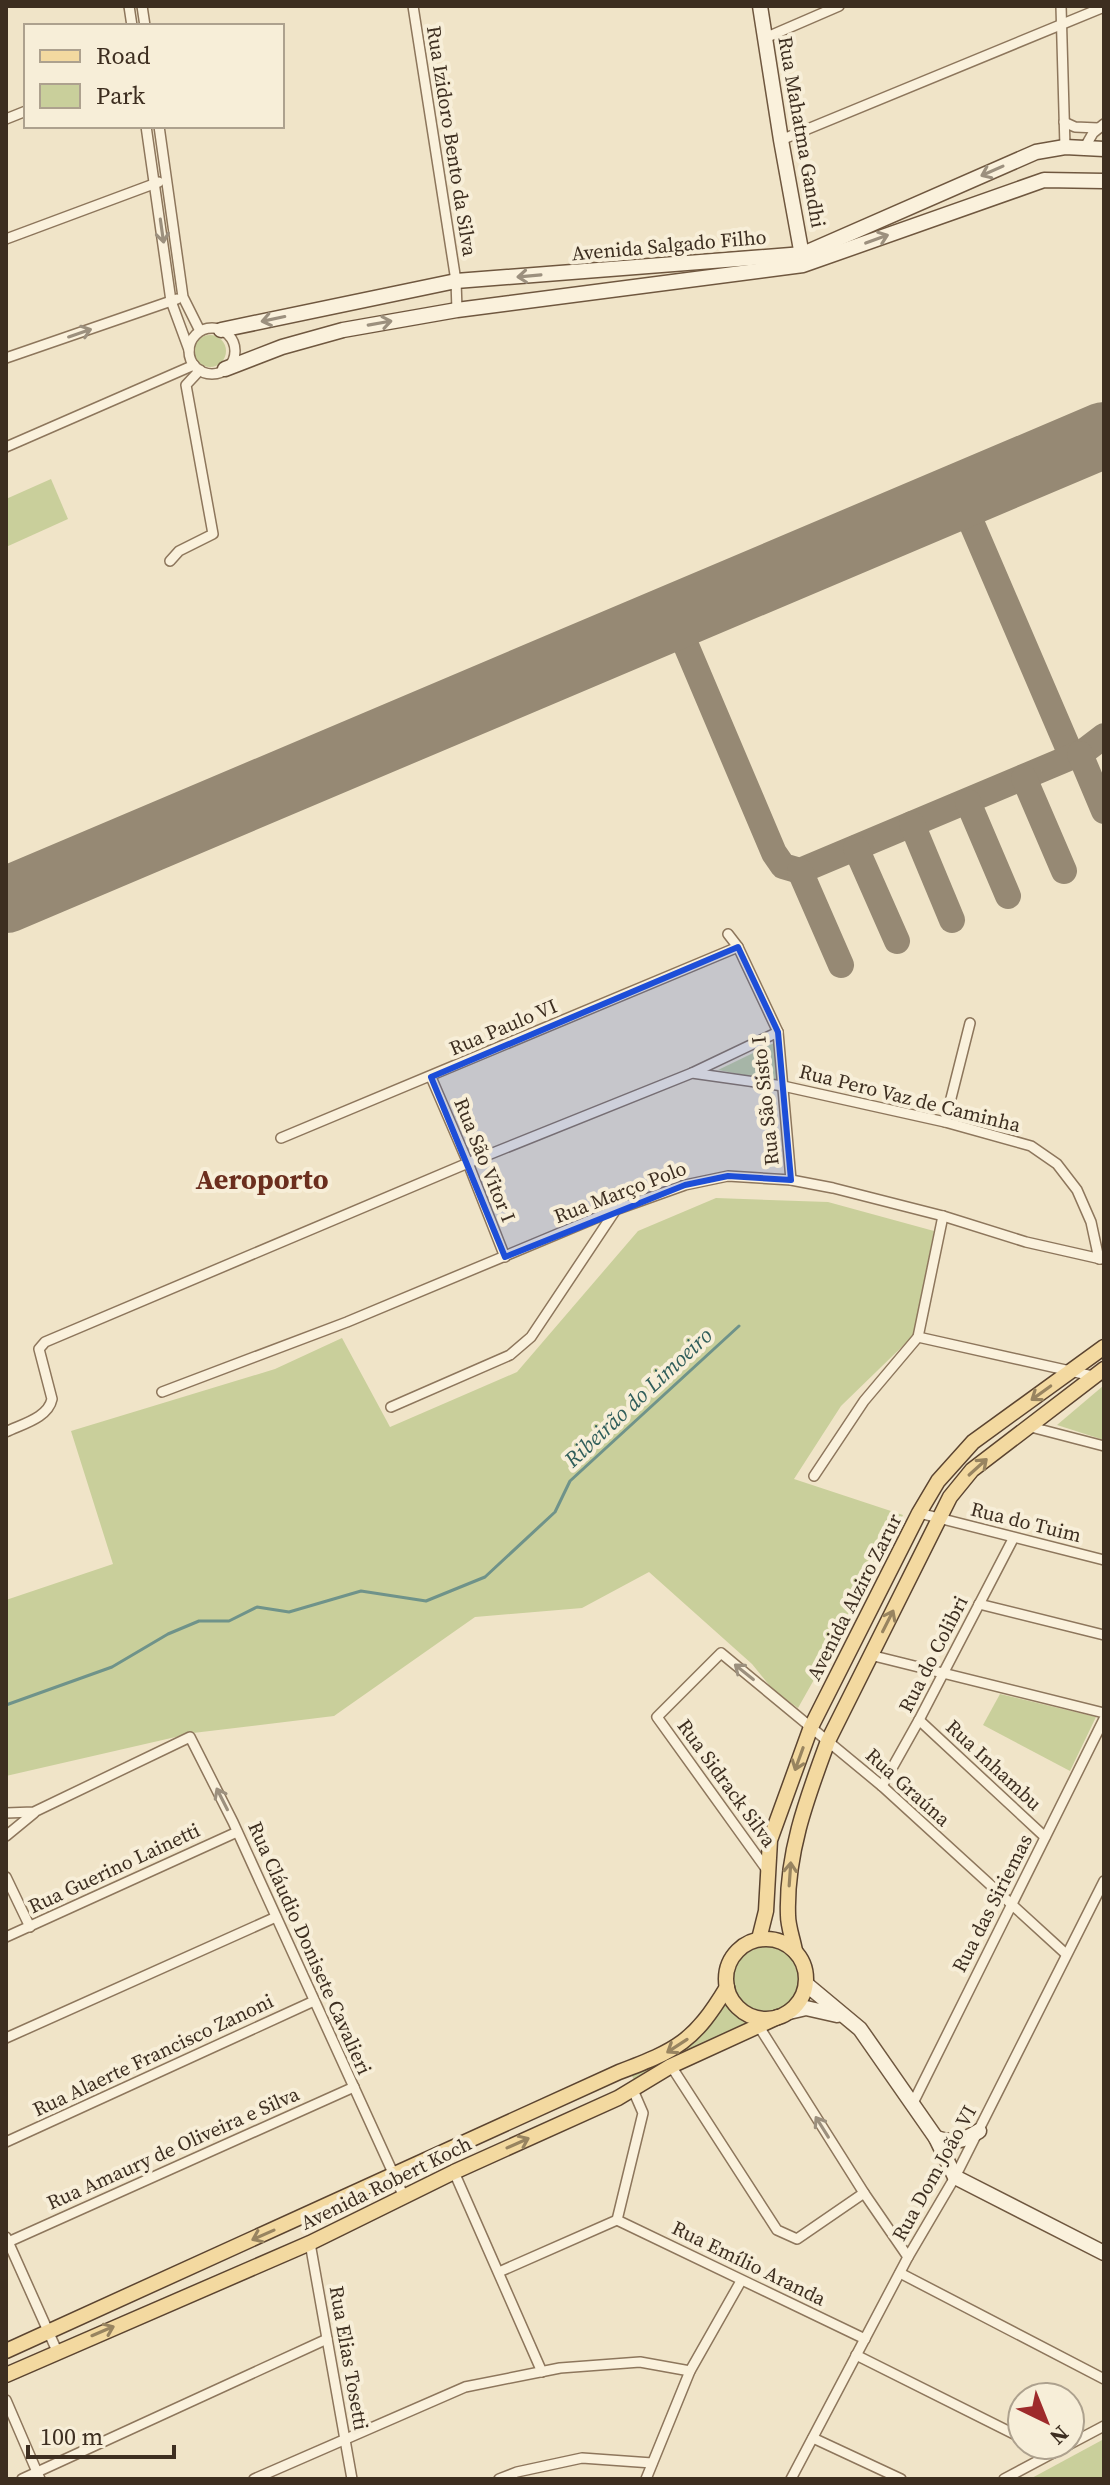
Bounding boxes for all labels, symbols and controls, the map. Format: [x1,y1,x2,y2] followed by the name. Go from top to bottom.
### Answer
[24,24,284,128] legend
[420,24,484,259] street label: Rua Izidoro Bento da Silva
[771,34,833,230] street label: Rua Mahatma Gandhi
[96,39,151,72] text: Road
[96,79,146,112] text: Park
[980,165,1005,180] one-way arrow
[155,218,170,243] one-way arrow
[570,223,768,267] street label: Avenida Salgado Filho
[864,231,889,245] one-way arrow
[516,269,543,284] one-way arrow
[261,312,287,327] one-way arrow
[367,315,392,330] one-way arrow
[67,324,92,339] one-way arrow
[445,992,561,1062] street label: Rua Paulo VI
[744,1035,786,1167] street label: Rua São Sisto I
[796,1057,1024,1139] street label: Rua Pero Vaz de Caminha
[447,1094,523,1226] street label: Rua São Vitor I
[550,1154,690,1230] street label: Rua Março Polo
[195,1160,329,1198] district label: Aeroporto
[557,1320,719,1474] water label: Ribeirão do Limoeiro
[1031,1385,1053,1401] one-way arrow
[967,1458,987,1476] one-way arrow
[968,1495,1084,1549] street label: Rua do Tuim
[800,1508,908,1685] street label: Avenida Alziro Zarur
[892,1591,974,1717] street label: Rua do Colibri
[880,1610,896,1634] one-way arrow
[734,1663,755,1681] one-way arrow
[671,1713,784,1854] street label: Rua Sidrack Silva
[940,1713,1048,1817] street label: Rua Inhambu
[859,1741,957,1833] street label: Rua Graúna
[791,1747,805,1771] one-way arrow
[213,1788,229,1812] one-way arrow
[24,1816,204,1920] street label: Rua Guerino Lainetti
[241,1817,379,2079] street label: Rua Cláudio Donisete Cavalieri
[945,1829,1039,1977] street label: Rua das Siriemas
[783,1861,798,1888] one-way arrow
[28,1987,278,2123] street label: Rua Alaerte Francisco Zanoni
[666,2038,689,2054] one-way arrow
[42,2079,304,2216] street label: Rua Amaury de Oliveira e Silva
[885,2100,983,2246] street label: Rua Dom João VI
[814,2117,831,2139] one-way arrow
[296,2129,476,2237] street label: Avenida Robert Koch
[505,2135,530,2150] one-way arrow
[667,2214,831,2313] street label: Rua Emílio Aranda
[251,2228,275,2243] one-way arrow
[323,2284,375,2432] street label: Rua Elias Tosetti
[90,2323,114,2338] one-way arrow
[1006,2381,1086,2461] north arrow
[28,2409,174,2459] scale bar
[1044,2419,1076,2452] text: N
[40,2420,103,2453] text: 100 m

